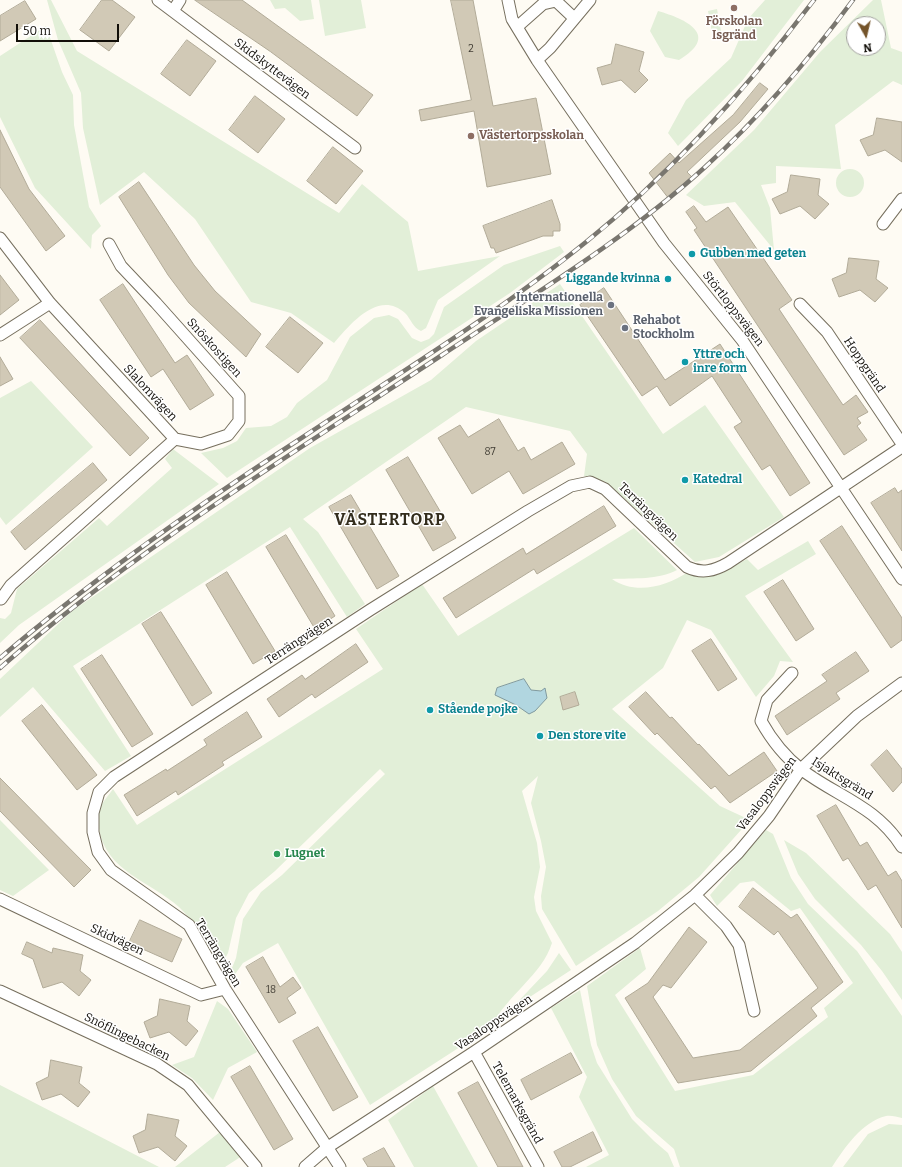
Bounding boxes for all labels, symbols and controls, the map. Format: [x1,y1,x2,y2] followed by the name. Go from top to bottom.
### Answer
[729,3,739,13] marker: Förskolan Isgränd
[706,15,762,43] place label: Förskolan Isgränd
[18,16,121,42] scale bar
[846,16,886,56] north arrow
[23,24,51,38] text: 50 m
[231,36,313,102] street label: Skidskyttevägen
[862,40,873,54] text: N
[468,43,474,55] house number: 2
[479,129,584,143] place label: Västertorpsskolan
[466,131,476,141] marker: Västertorpsskolan
[700,247,806,261] place label: Gubben med geten
[687,249,697,259] marker: Gubben med geten
[699,269,767,349] street label: Störtloppsvägen
[566,272,660,286] place label: Liggande kvinna
[663,274,673,284] marker: Liggande kvinna
[474,291,603,319] place label: Internationella Evangeliska Missionen
[606,300,616,310] marker: Internationella Evangeliska Missionen
[633,314,694,342] place label: Rehabot Stockholm
[184,315,244,381] street label: Snöskostigen
[620,323,630,333] marker: Rehabot Stockholm
[840,335,888,395] street label: Hoppgränd
[693,348,747,376] place label: Yttre och inre form
[680,357,690,367] marker: Yttre och inre form
[120,362,180,424] street label: Slalomvägen
[484,446,496,458] house number: 87
[693,473,742,487] place label: Katedral
[680,475,690,485] marker: Katedral
[615,480,681,544] street label: Terrängvägen
[334,511,446,531] district label: VÄSTERTORP
[263,614,335,668] street label: Terrängvägen
[438,703,518,717] place label: Stående pojke
[425,705,435,715] marker: Stående pojke
[548,729,626,743] place label: Den store vite
[535,731,545,741] marker: Den store vite
[734,754,800,834] street label: Vasaloppsvägen
[809,755,875,803] street label: Isjaktsgränd
[285,847,325,861] place label: Lugnet
[272,849,282,859] marker: Lugnet
[192,916,244,990] street label: Terrängvägen
[88,921,146,959] street label: Skidvägen
[266,984,276,996] house number: 18
[453,992,535,1054] street label: Vasaloppsvägen
[82,1010,172,1064] street label: Snöflingebacken
[489,1060,545,1146] street label: Telemarksgränd

